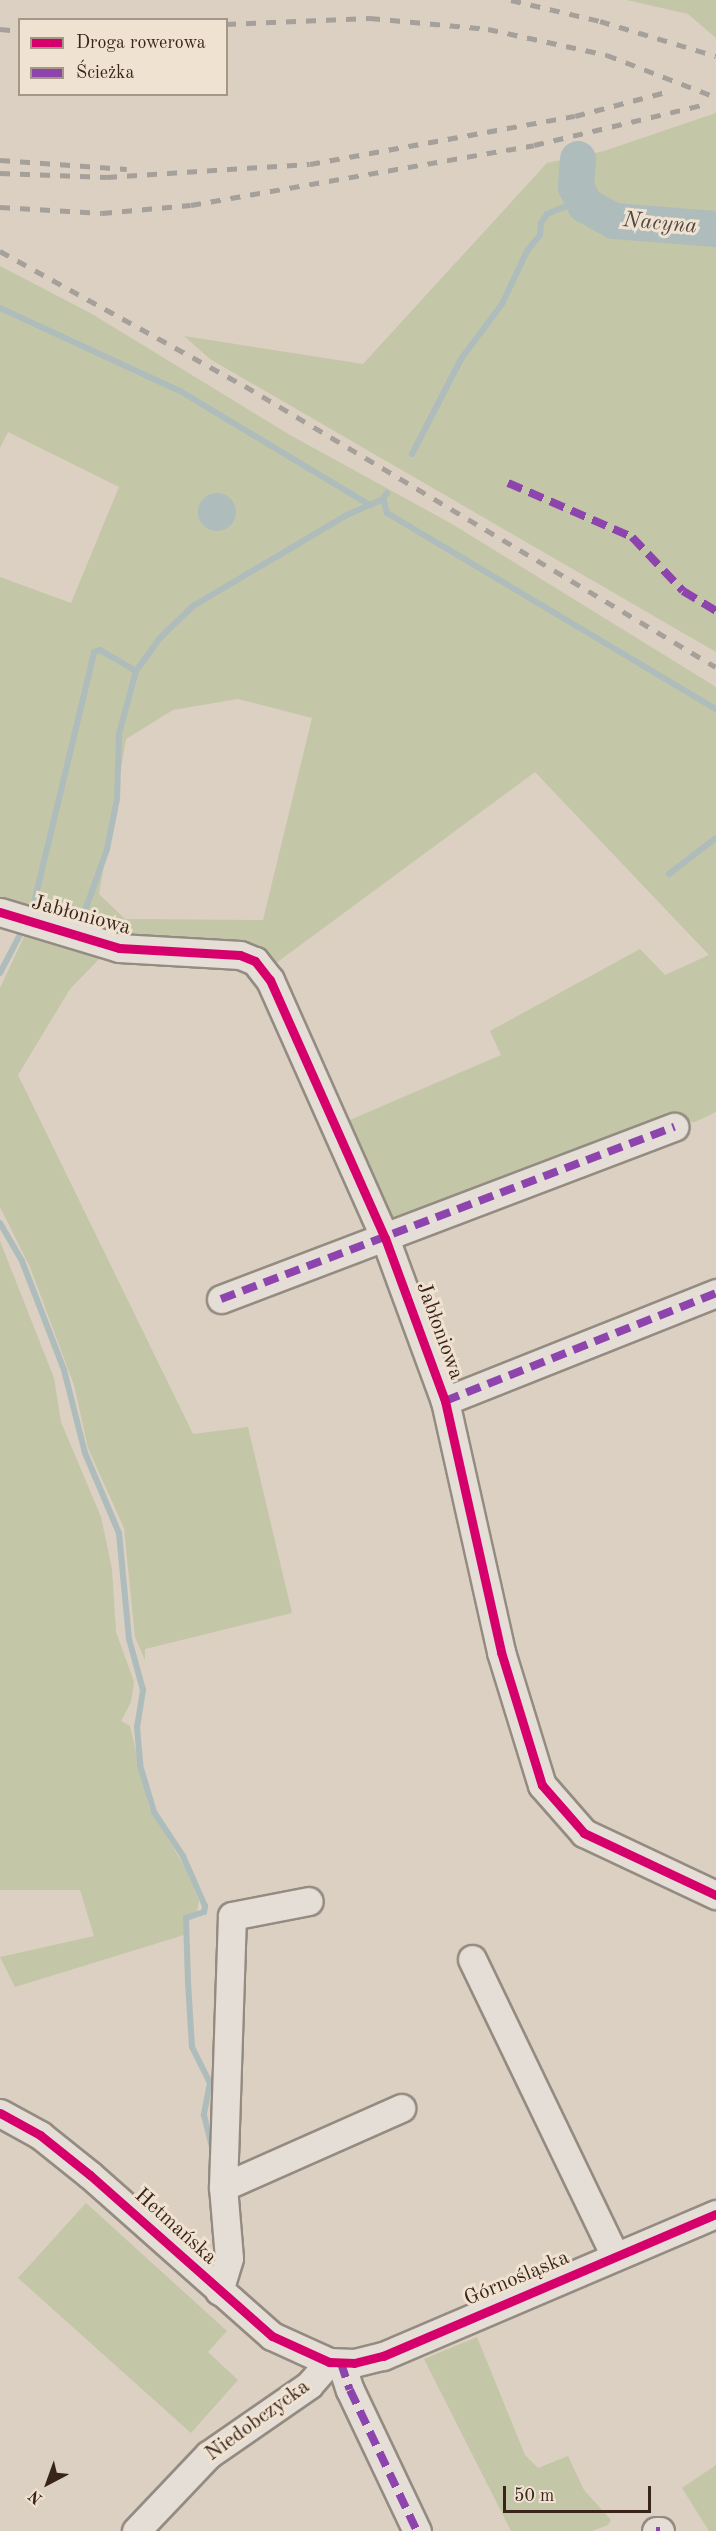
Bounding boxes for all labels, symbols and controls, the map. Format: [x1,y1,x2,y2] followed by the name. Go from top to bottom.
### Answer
[18,18,228,96] legend
[76,34,206,52] text: Droga rowerowa
[76,64,134,82] text: Ścieżka
[622,208,698,240] water label: Nacyna
[29,891,133,941] street label: Jabłoniowa
[410,1279,468,1383] street label: Jabłoniowa
[129,2183,221,2271] street label: Hetmańska
[461,2246,573,2312] street label: Górnośląska
[201,2375,315,2467] street label: Niedobczycka
[18,2453,78,2513] north arrow
[506,2474,654,2512] scale bar
[26,2487,46,2507] text: N
[514,2487,554,2505] text: 50 m

